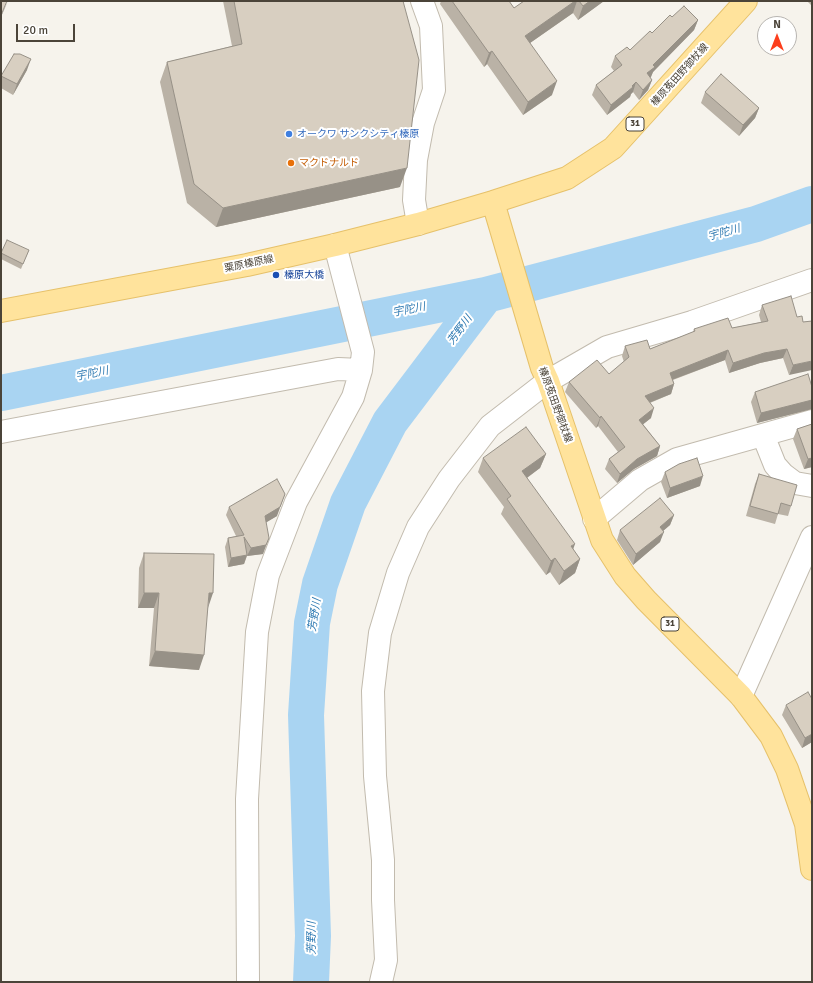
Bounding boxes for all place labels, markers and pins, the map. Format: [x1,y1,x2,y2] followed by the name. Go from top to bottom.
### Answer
[297,128,419,140] place label: オークワ サンクシティ榛原
[284,129,294,139] marker: オークワ サンクシティ榛原
[299,157,359,169] place label: マクドナルド
[286,158,296,168] marker: マクドナルド
[284,269,324,281] place label: 榛原大橋
[271,270,281,280] marker: 榛原大橋

